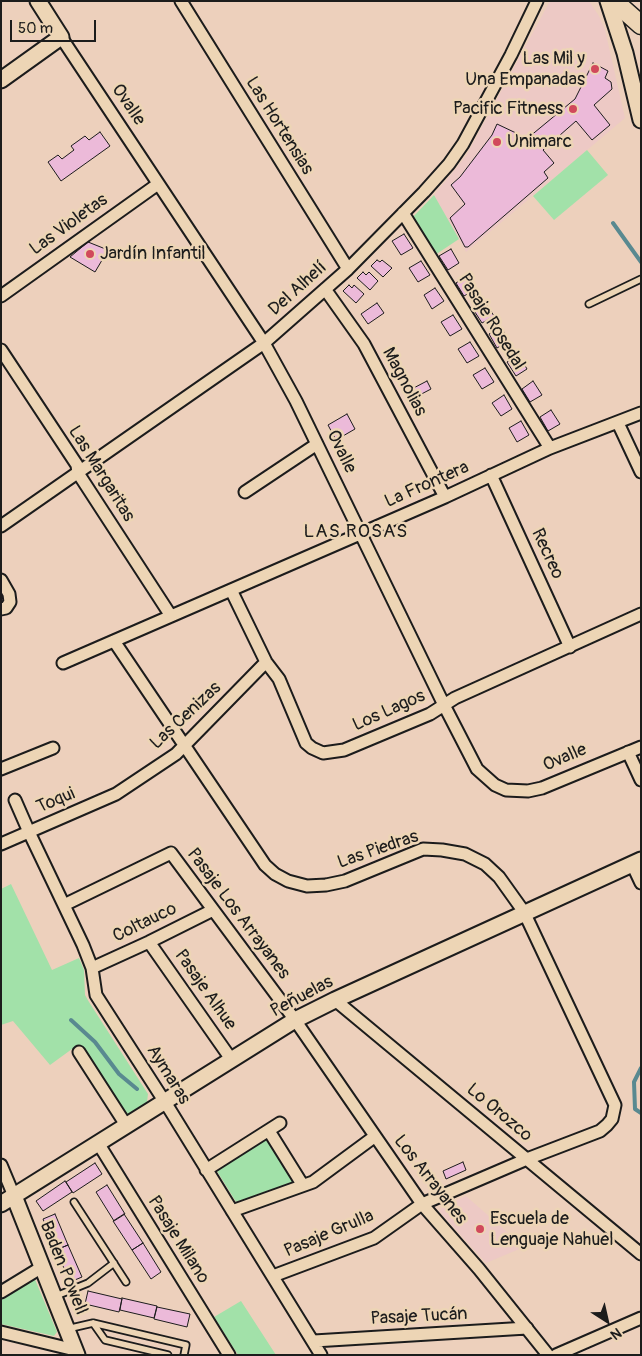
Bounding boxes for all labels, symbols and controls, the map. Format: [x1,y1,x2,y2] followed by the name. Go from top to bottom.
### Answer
[12,10,99,42] scale bar
[18,19,53,38] text: 50 m
[465,48,585,90] place label: Las Mil y Una Empanadas
[589,63,601,75] marker: Las Mil y Una Empanadas
[240,73,318,179] street label: Las Hortensias
[106,80,150,130] street label: Ovalle
[453,98,563,120] place label: Pacific Fitness
[567,103,579,115] marker: Pacific Fitness
[507,131,572,153] place label: Unimarc
[491,136,503,148] marker: Unimarc
[26,190,112,260] street label: Las Violetas
[100,243,205,265] place label: Jardín Infantil
[84,248,96,260] marker: Jardín Infantil
[264,257,332,321] street label: Del Alhelí
[453,270,529,374] street label: Pasaje Rosedal
[377,344,431,420] street label: Magnolias
[63,422,139,526] street label: Las Margaritas
[321,427,361,477] street label: Ovalle
[382,457,472,513] street label: La Frontera
[302,521,410,543] district label: LAS ROSAS
[526,525,568,583] street label: Recreo
[146,678,226,754] street label: Las Cenizas
[349,685,429,737] street label: Los Lagos
[540,739,590,777] street label: Ovalle
[34,783,78,819] street label: Toqui
[335,826,421,874] street label: Las Piedras
[182,844,294,984] street label: Pasaje Los Arrayanes
[110,898,180,948] street label: Coltauco
[169,946,241,1034] street label: Pasaje Alhue
[267,972,337,1022] street label: Peñuelas
[141,1041,195,1109] street label: Aymaras
[462,1079,536,1147] street label: Lo Orozco
[388,1131,472,1229] street label: Los Arrayanes
[143,1192,213,1288] street label: Pasaje Milano
[281,1205,377,1263] street label: Pasaje Grulla
[490,1208,613,1250] place label: Escuela de Lenguaje Nahuel
[34,1218,92,1318] street label: Baden Powell
[474,1223,486,1235] marker: Escuela de Lenguaje Nahuel
[582,1296,632,1346] north arrow
[370,1304,468,1330] street label: Pasaje Tucán
[607,1324,625,1343] text: N

